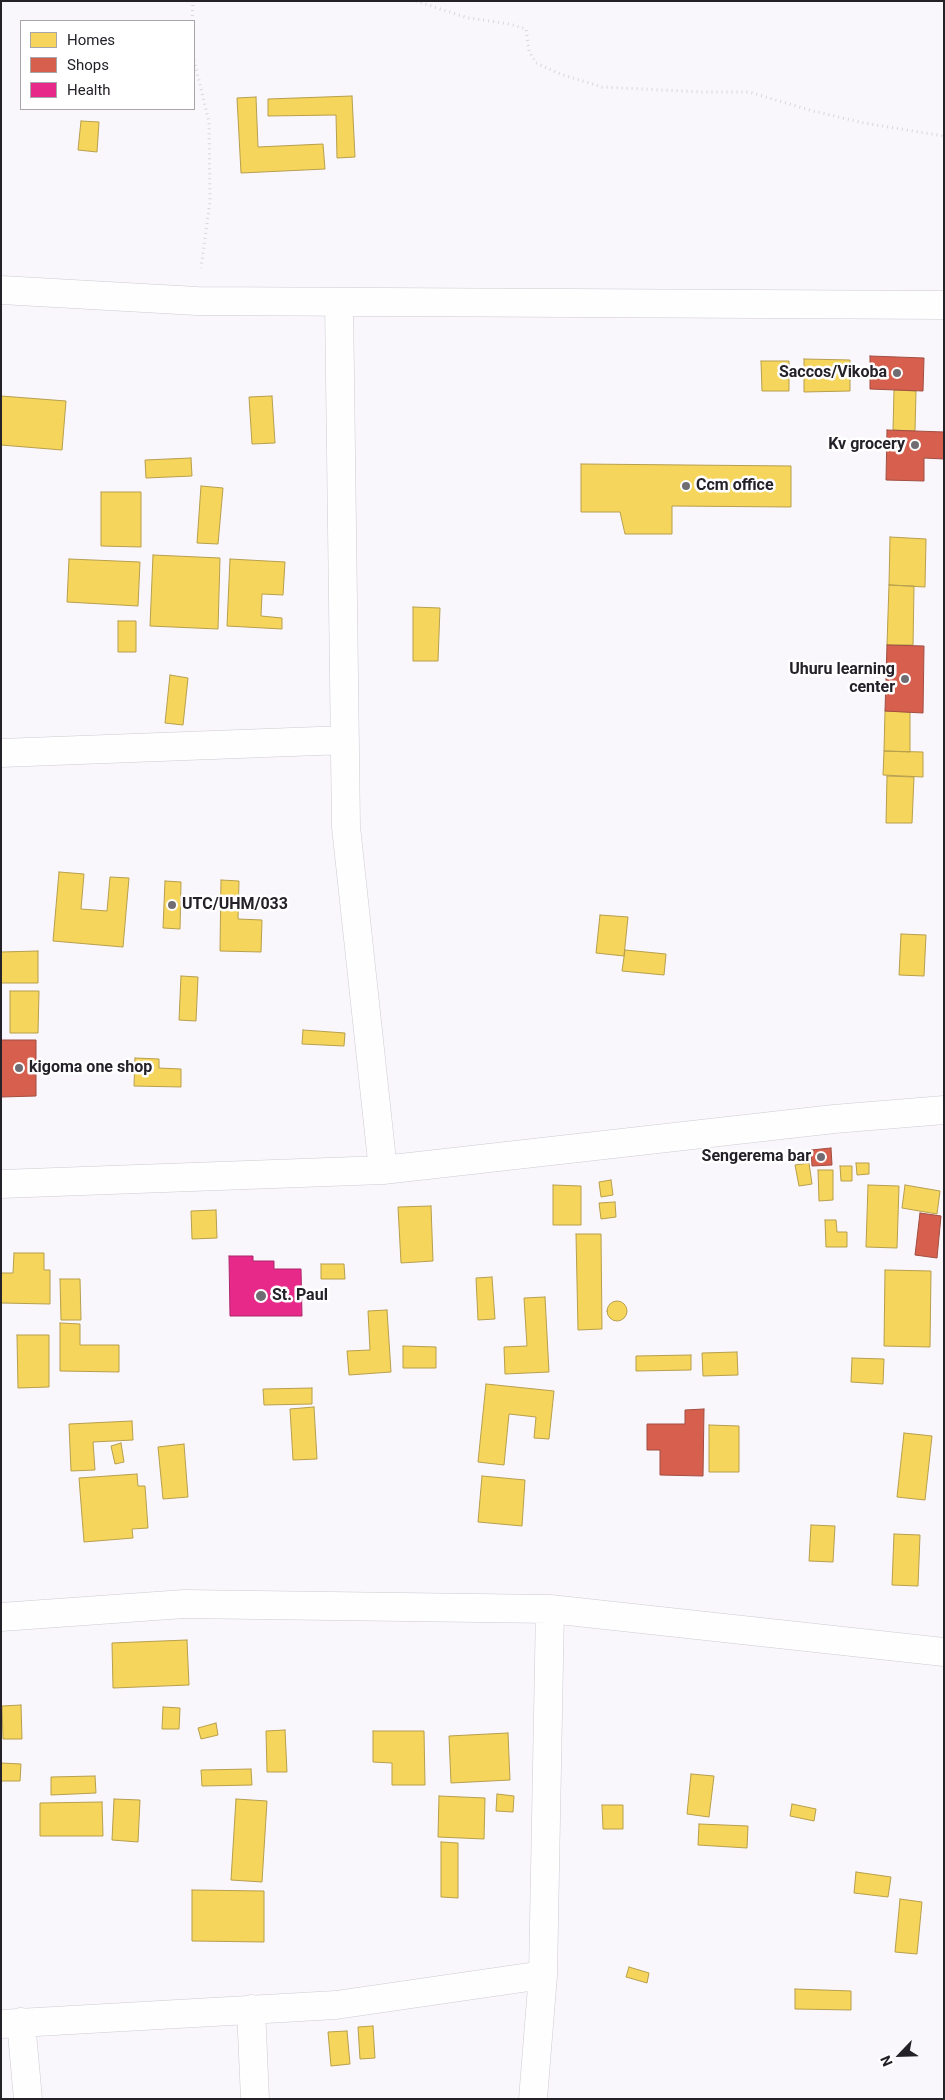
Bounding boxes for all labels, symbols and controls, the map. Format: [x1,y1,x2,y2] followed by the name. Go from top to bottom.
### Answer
[20,20,195,110] legend
[67,31,115,49] text: Homes
[67,56,109,74] text: Shops
[67,81,111,99] text: Health
[779,363,887,383] place label: Saccos/Vikoba
[891,367,903,379] marker: Saccos/Vikoba
[828,435,905,455] place label: Kv grocery
[909,439,921,451] marker: Kv grocery
[696,476,774,496] place label: Ccm office
[680,480,692,492] marker: Ccm office
[789,660,895,698] place label: Uhuru learning center
[899,673,911,685] marker: Uhuru learning center
[182,895,288,915] place label: UTC/UHM/033
[166,899,178,911] marker: UTC/UHM/033
[29,1058,152,1078] place label: kigoma one shop
[13,1062,25,1074] marker: kigoma one shop
[702,1147,811,1167] place label: Sengerema bar
[815,1151,827,1163] marker: Sengerema bar
[272,1286,328,1306] place label: St. Paul
[254,1289,268,1303] marker: St. Paul
[875,2030,925,2080] north arrow
[877,2053,896,2069] text: N

